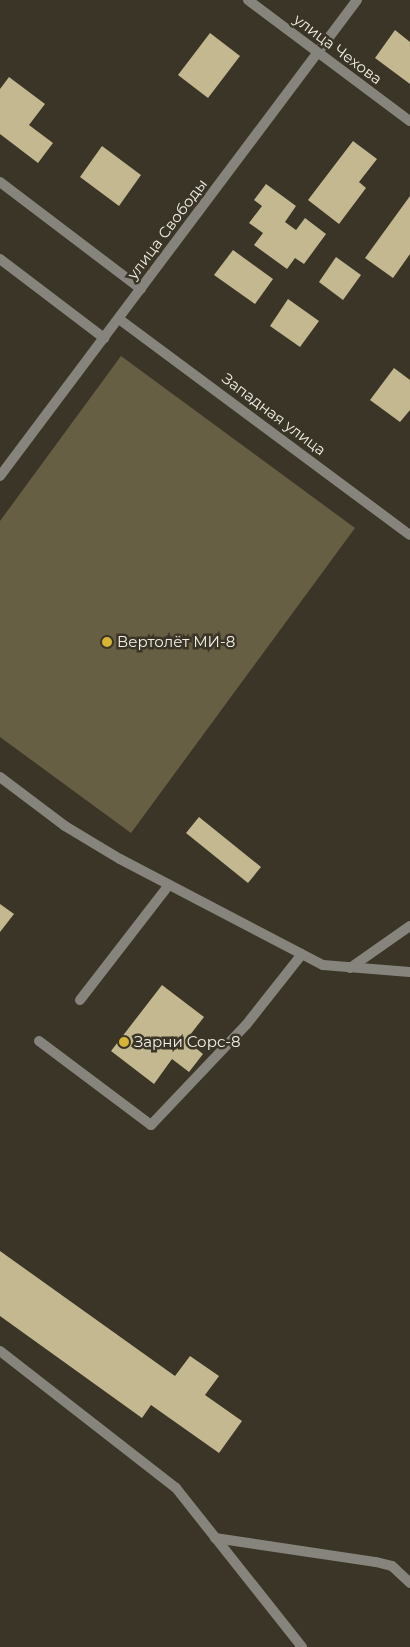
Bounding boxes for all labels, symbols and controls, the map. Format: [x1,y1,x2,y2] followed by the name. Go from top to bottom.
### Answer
[290,10,386,88] street label: улица Чехова
[123,175,211,283] street label: улица Свободы
[219,369,329,459] street label: Западная улица
[117,633,235,651] place label: Вертолёт МИ-8
[101,636,113,648] marker: Вертолёт МИ-8
[134,1033,241,1051] place label: Зарни Сорс-8
[118,1036,130,1048] marker: Зарни Сорс-8

